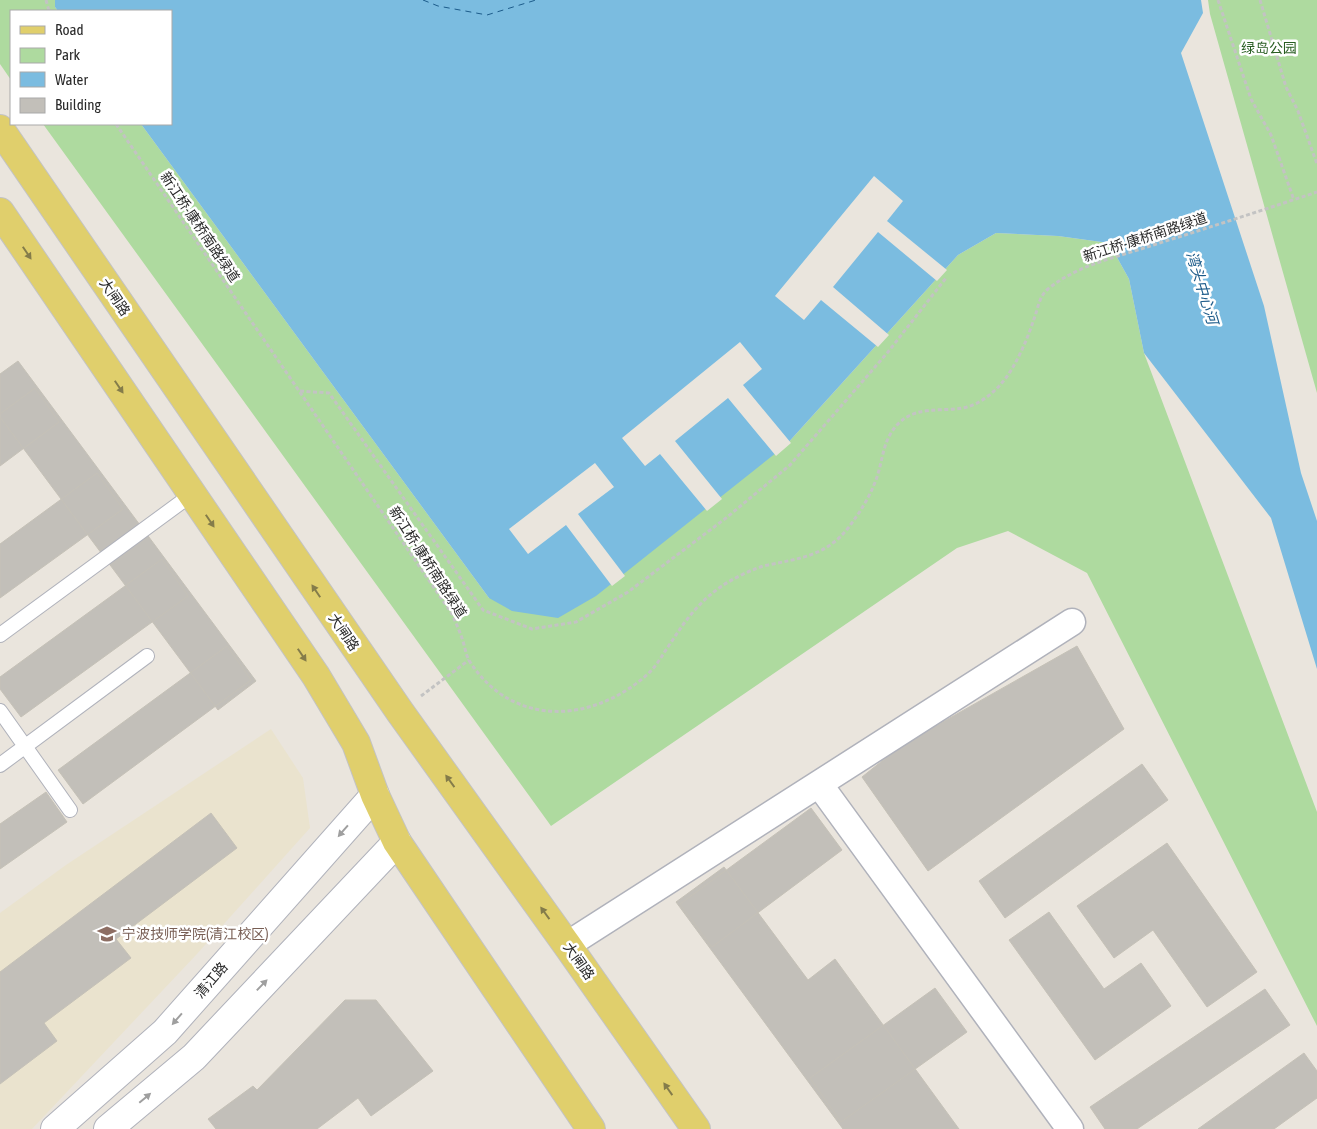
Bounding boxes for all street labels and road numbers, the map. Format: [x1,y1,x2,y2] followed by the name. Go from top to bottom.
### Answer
[157,169,243,285] street label: 新江桥-康桥南路绿道
[1081,209,1209,265] street label: 新江桥-康桥南路绿道
[97,275,133,319] street label: 大闸路
[386,503,470,621] street label: 新江桥-康桥南路绿道
[326,610,362,654] street label: 大闸路
[560,939,598,983] street label: 大闸路
[191,959,231,1001] street label: 清江路

